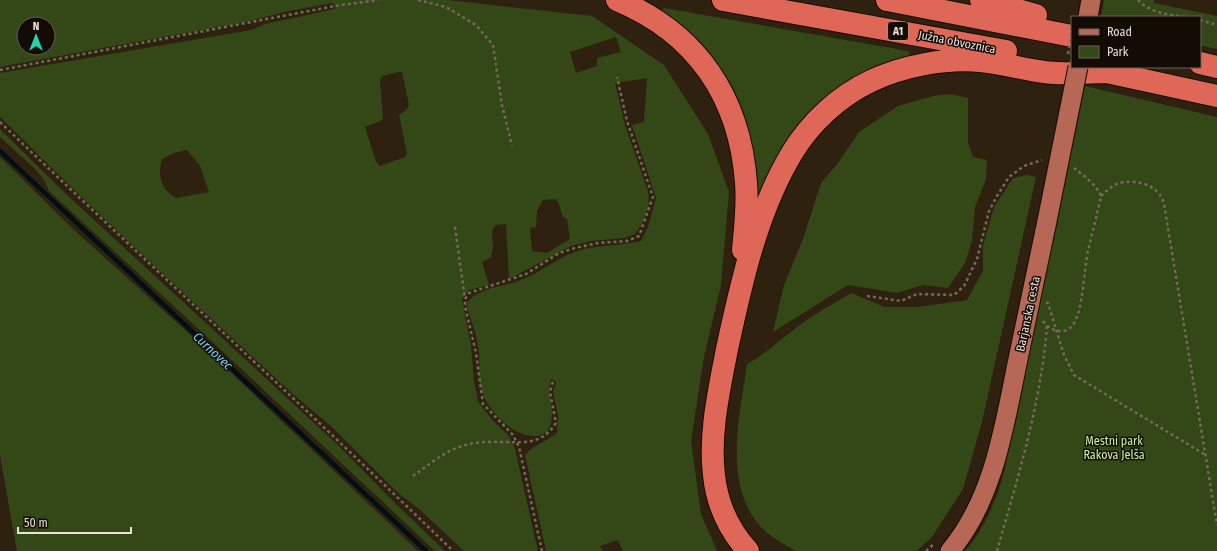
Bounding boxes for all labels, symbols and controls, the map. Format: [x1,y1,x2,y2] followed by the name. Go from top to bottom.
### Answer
[16,16,56,56] north arrow
[1071,16,1201,68] legend
[33,20,39,33] text: N
[888,22,908,40] road number: A1
[1107,25,1132,39] text: Road
[917,28,997,56] street label: Južna obvoznica
[1107,45,1129,59] text: Park
[1013,275,1043,353] street label: Barjanska cesta
[190,329,236,373] water label: Curnovec
[1083,434,1145,462] park label: Mestni park Rakova Jelša
[18,509,131,535] scale bar
[24,516,48,530] text: 50 m

